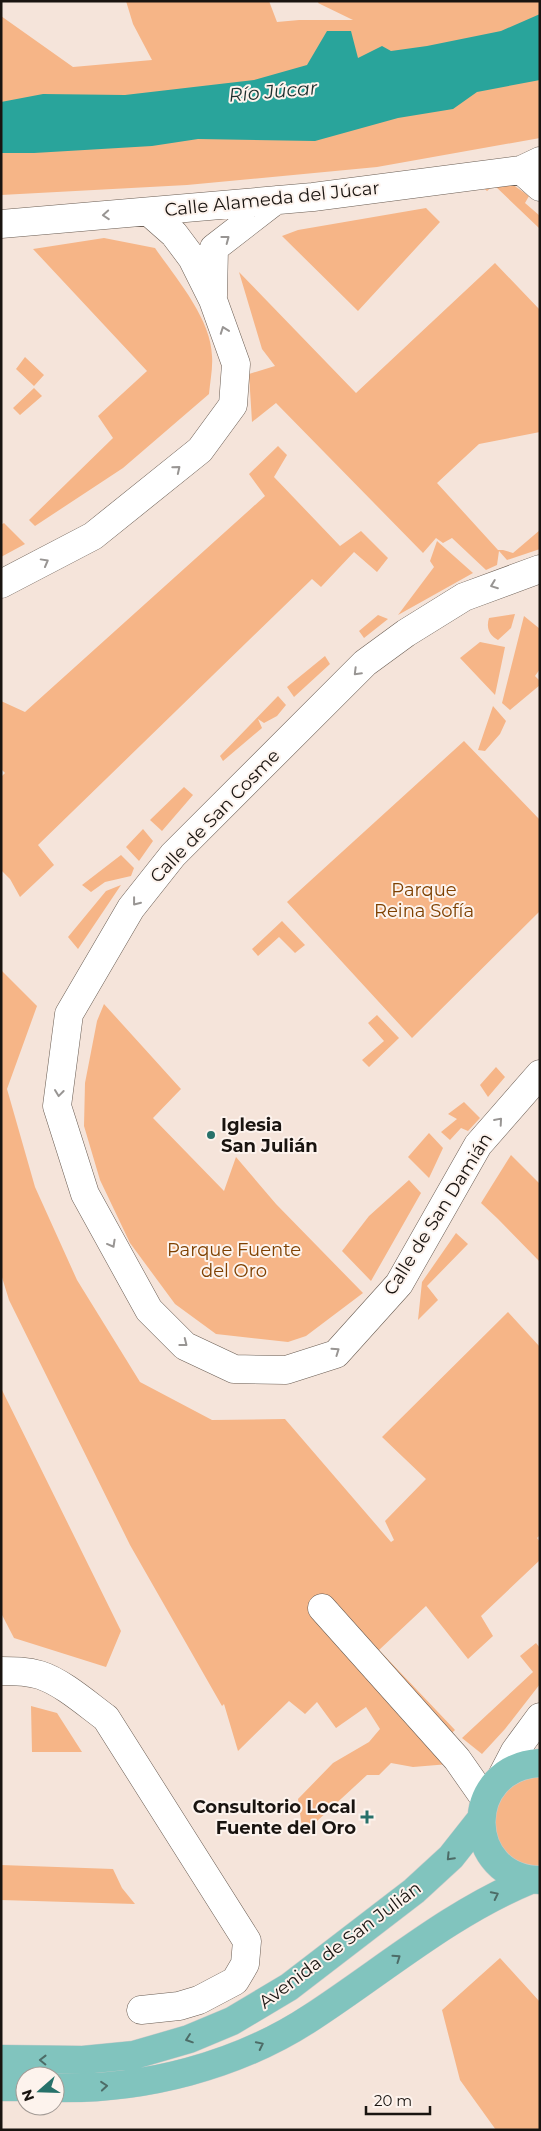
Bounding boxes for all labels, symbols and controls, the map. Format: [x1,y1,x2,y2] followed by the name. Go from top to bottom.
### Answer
[228,76,319,107] water label: Río Júcar
[163,177,381,221] street label: Calle Alameda del Júcar
[101,210,109,221] one-way arrow
[220,236,229,245] one-way arrow
[220,327,230,335] one-way arrow
[171,466,180,474] one-way arrow
[39,558,48,568] one-way arrow
[490,579,499,590] one-way arrow
[354,666,363,675] one-way arrow
[146,745,285,887] street label: Calle de San Cosme
[374,879,474,922] park label: Parque Reina Sofía
[133,896,141,905] one-way arrow
[54,1089,65,1097] one-way arrow
[221,1114,318,1157] place label: Iglesia San Julián
[494,1117,503,1126] one-way arrow
[205,1129,217,1141] marker: Iglesia San Julián
[379,1129,497,1299] street label: Calle de San Damián
[106,1239,116,1248] one-way arrow
[167,1239,301,1282] park label: Parque Fuente del Oro
[178,1338,187,1346] one-way arrow
[330,1348,340,1357] one-way arrow
[193,1796,356,1839] place label: Consultorio Local Fuente del Oro
[360,1810,374,1824] marker: Consultorio Local Fuente del Oro
[447,1852,456,1861] one-way arrow
[255,1877,425,2013] street label: Avenida de San Julián
[490,1891,499,1901] one-way arrow
[391,1955,400,1964] one-way arrow
[186,2033,194,2043] one-way arrow
[255,2041,264,2051] one-way arrow
[38,2055,46,2066] one-way arrow
[15,2066,65,2116] north arrow
[100,2081,108,2092] one-way arrow
[366,2084,430,2116] scale bar
[17,2087,38,2104] text: N
[374,2091,412,2110] text: 20 m

